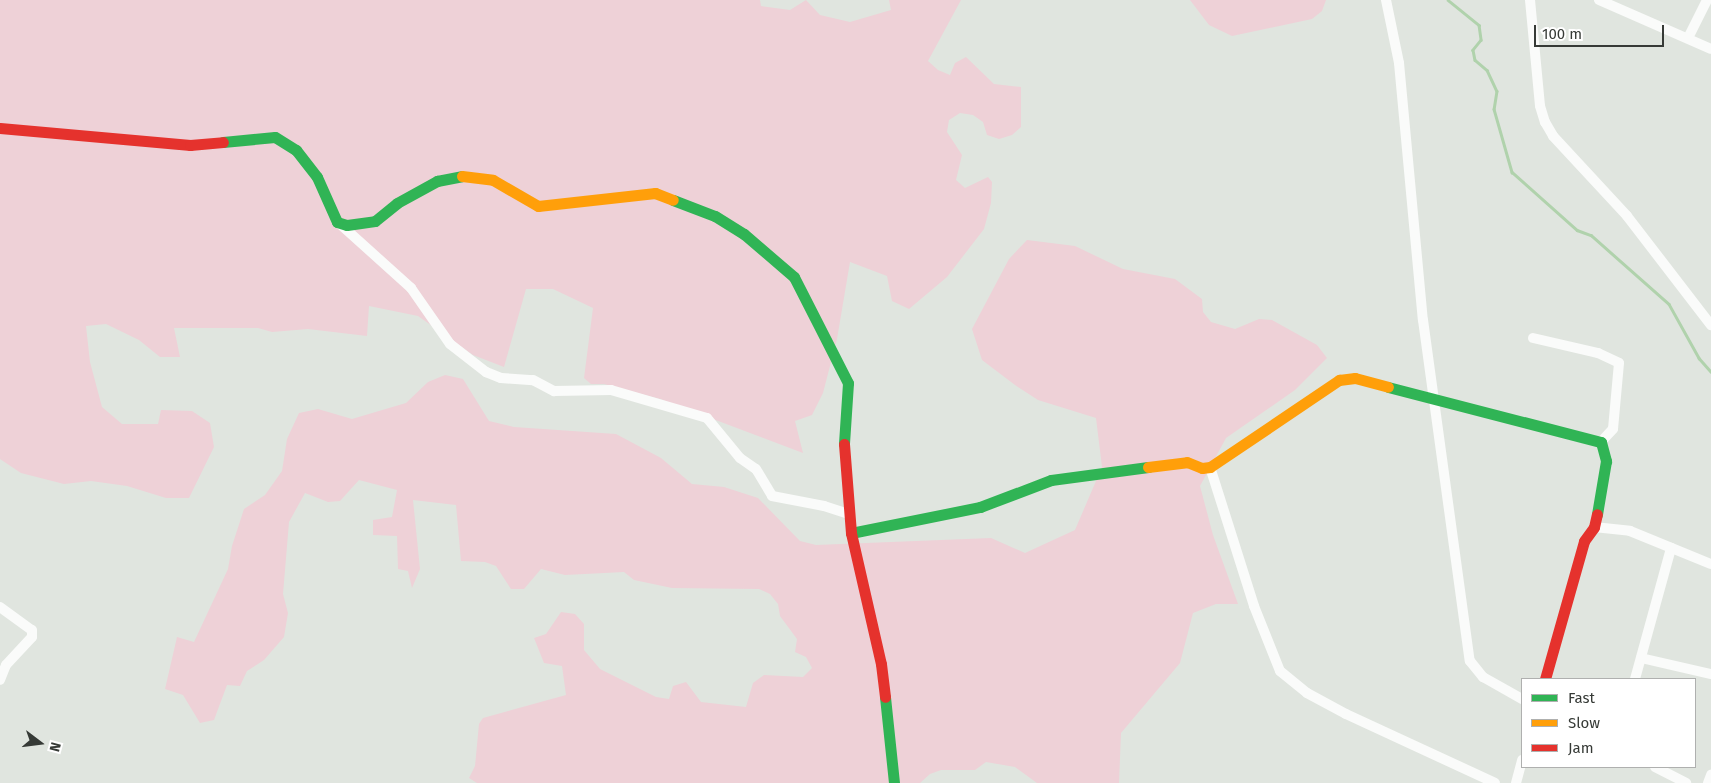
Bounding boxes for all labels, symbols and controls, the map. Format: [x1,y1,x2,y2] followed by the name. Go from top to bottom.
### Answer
[1536,15,1666,47] scale bar
[1542,25,1582,43] text: 100 m
[1521,678,1696,768] legend
[1568,689,1595,707] text: Fast
[1568,714,1600,732] text: Slow
[15,718,65,768] north arrow
[1568,739,1594,757] text: Jam
[46,740,64,754] text: N

